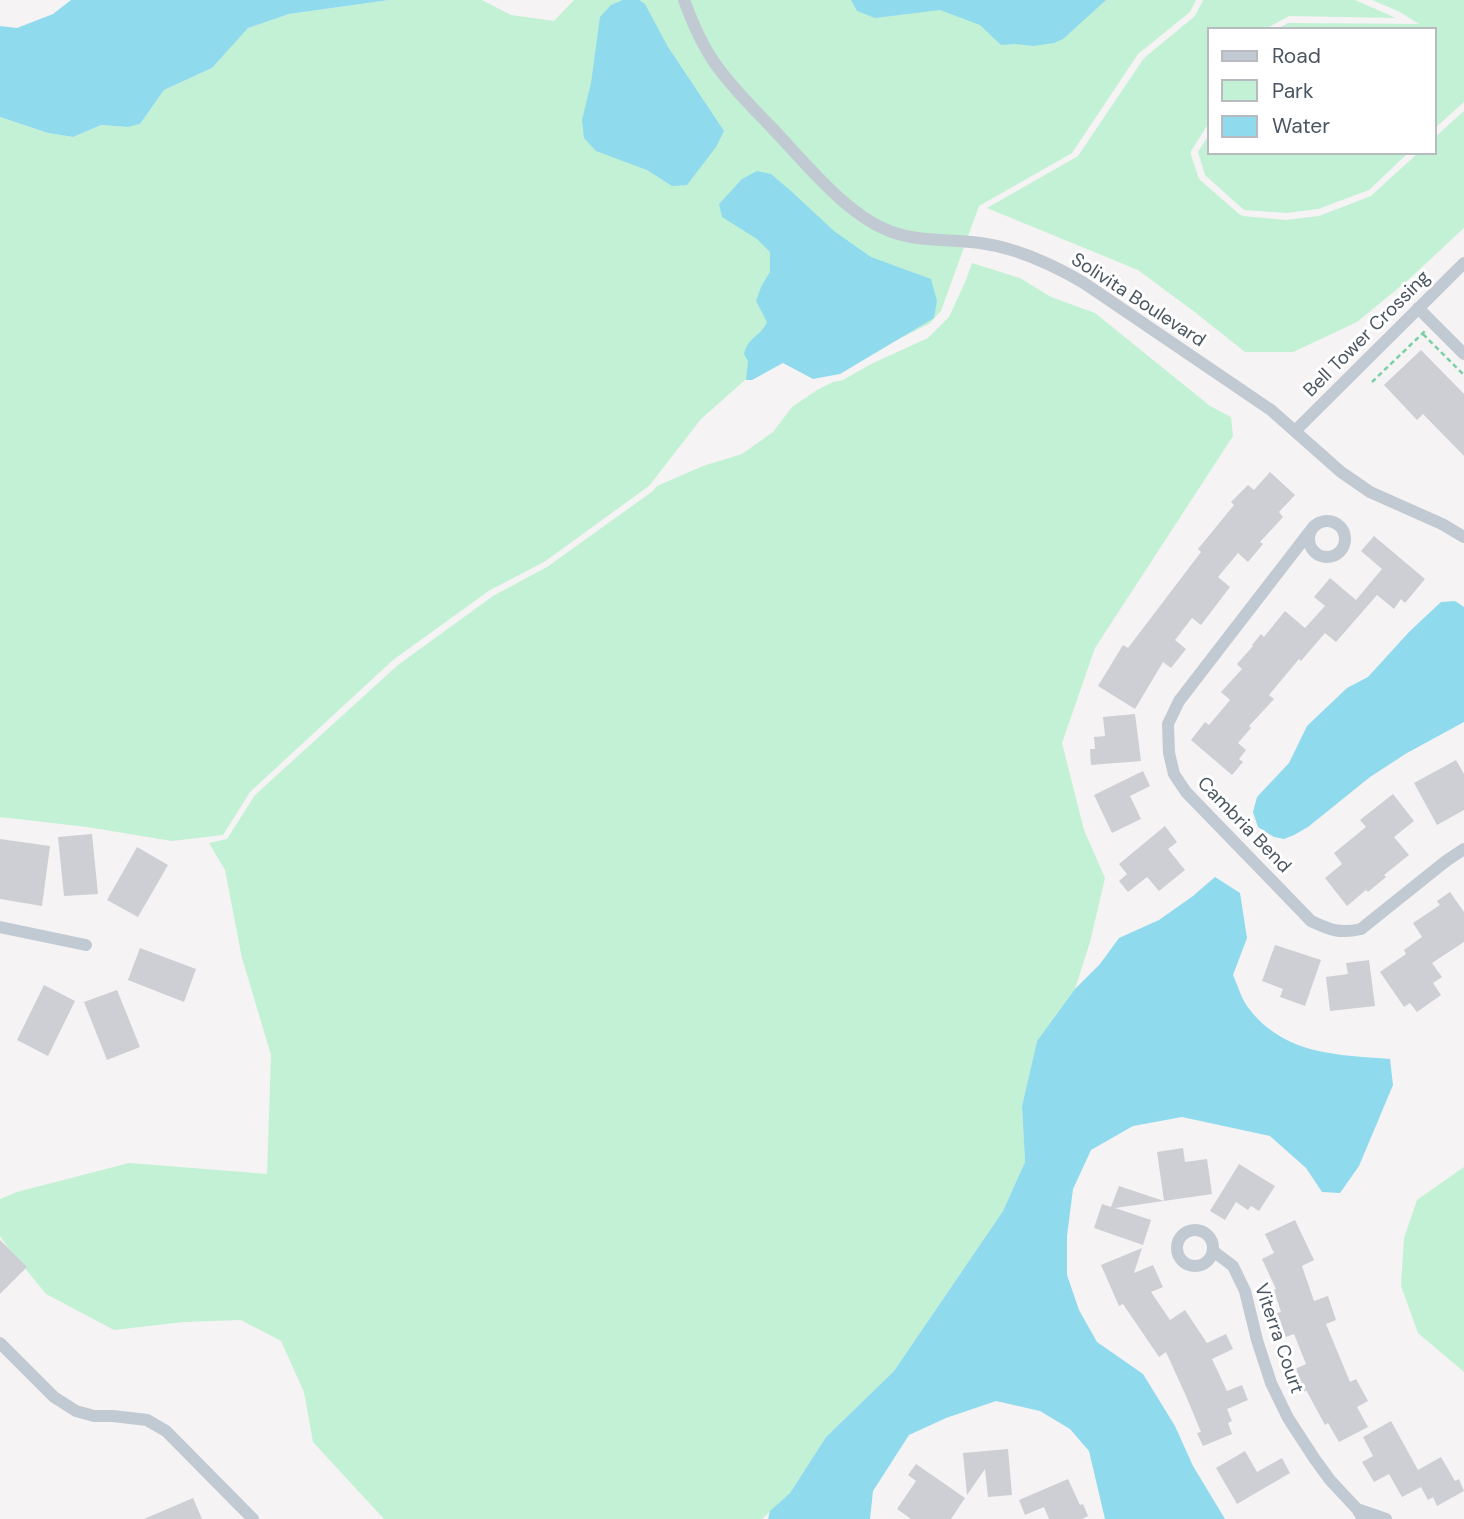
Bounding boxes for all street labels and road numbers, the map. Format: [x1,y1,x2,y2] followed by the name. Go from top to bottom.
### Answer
[1067,247,1211,352] street label: Solivita Boulevard
[1298,264,1435,402] street label: Bell Tower Crossing
[1192,771,1297,878] street label: Cambria Bend
[1249,1280,1310,1397] street label: Viterra Court

